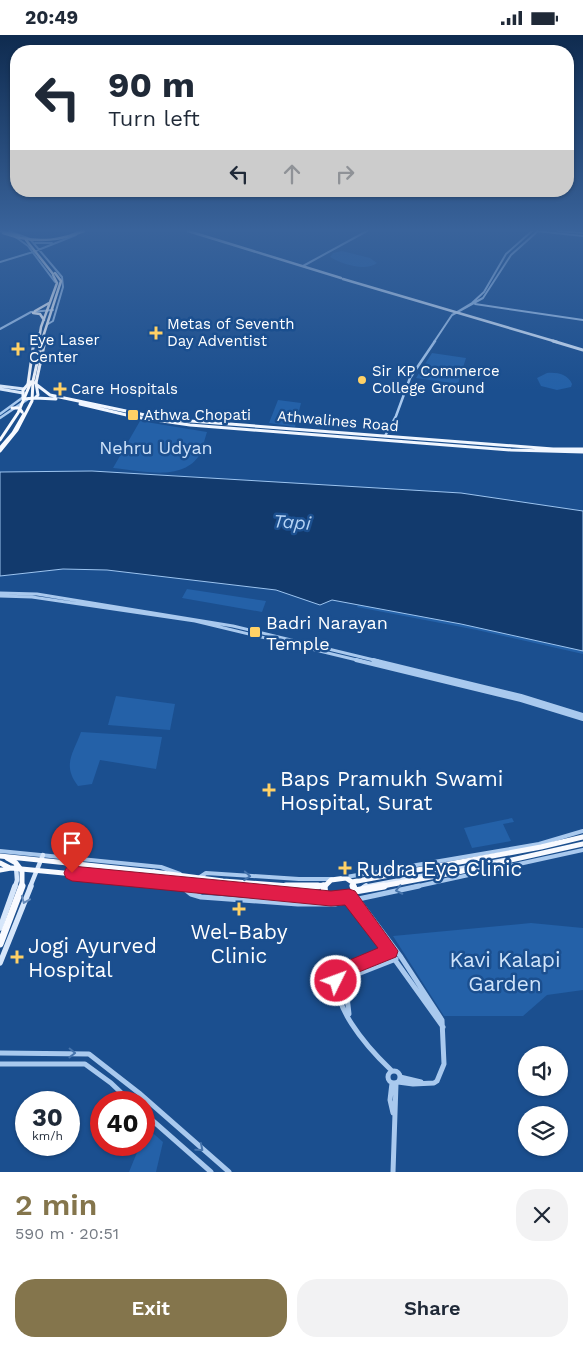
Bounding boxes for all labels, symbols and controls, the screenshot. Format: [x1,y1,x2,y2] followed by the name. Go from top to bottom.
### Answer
[25,6,78,29] text: 20:49
[108,64,195,106] text: 90 m
[25,65,90,130] icon: left
[108,106,200,131] text: Turn left
[225,160,253,188] icon: left
[278,160,306,188] icon: ahead
[331,160,359,188] icon: right
[167,315,294,350] place label: Metas of Seventh Day Adventist
[149,326,163,340] marker: Metas of Seventh Day Adventist
[29,331,100,366] place label: Eye Laser Center
[11,342,25,356] marker: Eye Laser Center
[372,362,500,397] place label: Sir KP Commerce College Ground
[356,374,368,386] marker: Sir KP Commerce College Ground
[71,380,178,398] place label: Care Hospitals
[53,382,67,396] marker: Care Hospitals
[144,406,251,424] place label: Athwa Chopati
[277,407,399,435] street label: Athwalines Road
[126,408,140,422] marker: Athwa Chopati
[99,437,213,458] park label: Nehru Udyan
[272,509,313,535] water label: Tapi
[266,612,388,654] place label: Badri Narayan Temple
[248,625,262,639] marker: Badri Narayan Temple
[280,766,503,815] place label: Baps Pramukh Swami Hospital, Surat
[262,783,276,797] marker: Baps Pramukh Swami Hospital, Surat
[51,822,93,873] pin
[58,829,86,857] icon: arrive
[356,856,522,881] place label: Rudra Eye Clinic
[338,861,352,875] marker: Rudra Eye Clinic
[243,870,251,881] one-way arrow
[394,884,403,895] one-way arrow
[21,895,31,904] one-way arrow
[232,902,246,916] marker: Wel-Baby Clinic
[190,919,288,968] place label: Wel-Baby Clinic
[28,933,157,982] place label: Jogi Ayurved Hospital
[449,947,561,996] park label: Kavi Kalapi Garden
[10,950,24,964] marker: Jogi Ayurved Hospital
[309,954,361,1006] position arrow
[518,1046,568,1156] map controls
[518,1046,568,1096] button: sound
[68,1048,76,1059] one-way arrow
[90,1091,155,1156] speed limit sign: 40
[32,1103,63,1132] text: 30
[518,1106,568,1156] button: layers
[32,1129,63,1143] text: km/h
[195,1142,204,1151] one-way arrow
[15,1187,97,1222] text: 2 min
[516,1189,568,1241] button: close
[15,1224,119,1243] text: 590 m · 20:51
[15,1279,287,1337] button: Exit
[297,1279,568,1337] button: Share

